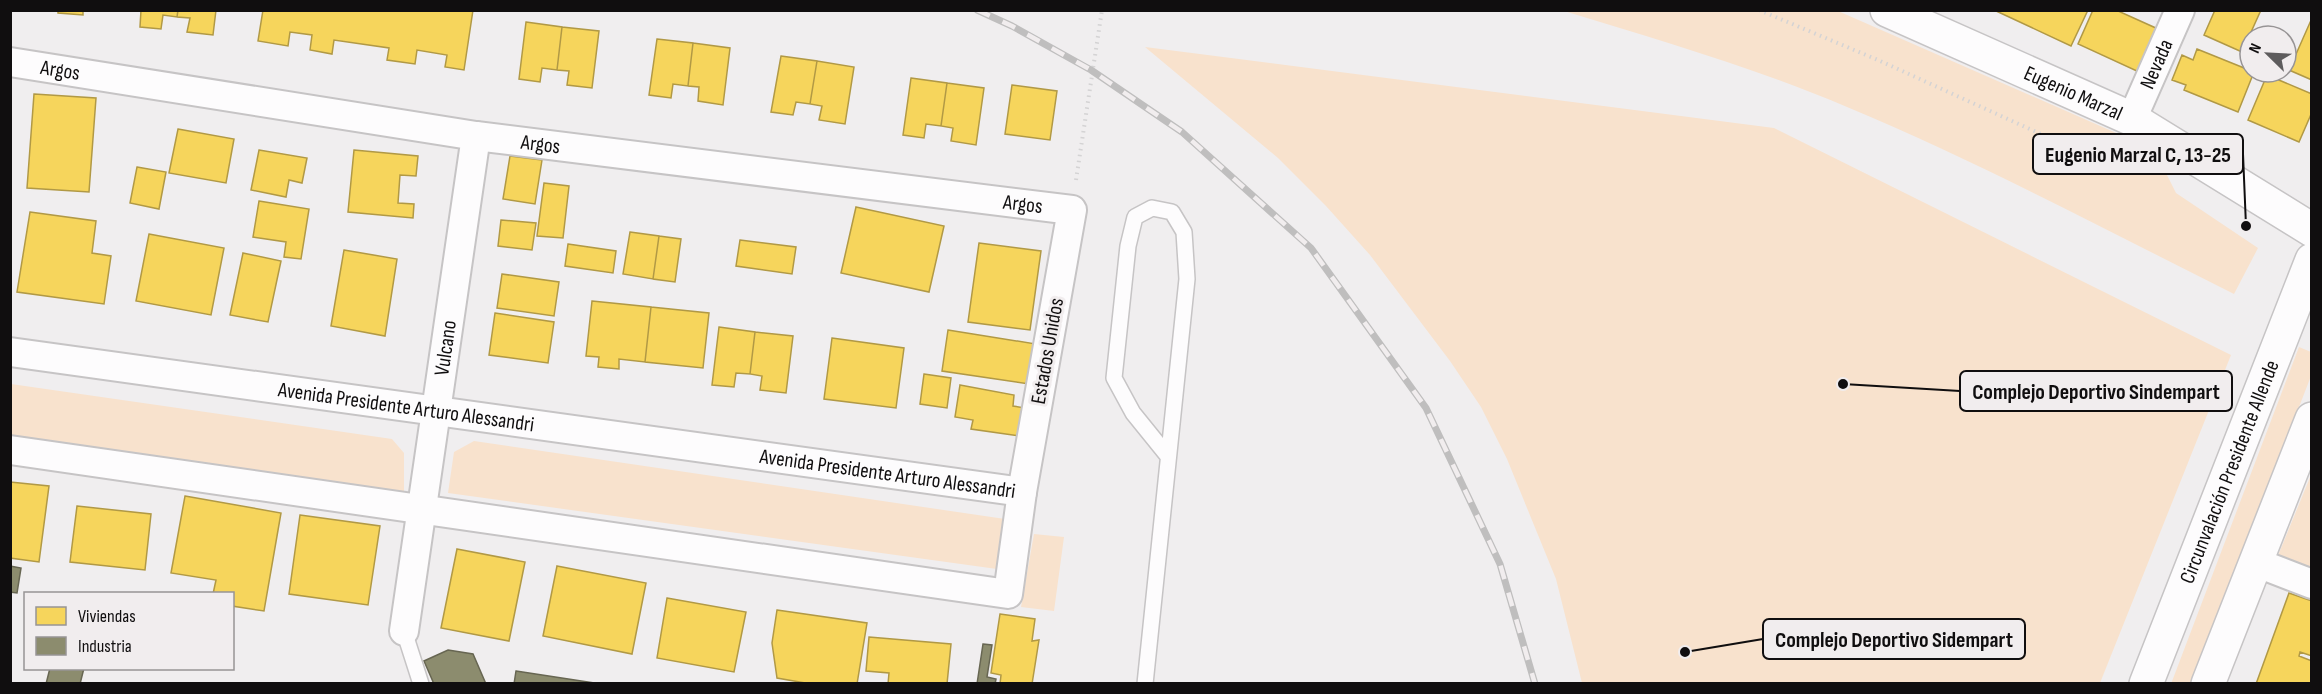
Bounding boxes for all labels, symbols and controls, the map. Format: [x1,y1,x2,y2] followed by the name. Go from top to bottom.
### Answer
[2238,24,2298,84] north arrow
[2135,36,2179,93] street label: Nevada
[2245,41,2266,56] text: N
[38,55,82,86] street label: Argos
[2020,61,2126,126] street label: Eugenio Marzal
[519,130,562,159] street label: Argos
[2033,134,2243,174] callout: Eugenio Marzal C, 13-25
[2045,142,2231,169] text: Eugenio Marzal C, 13-25
[1001,189,1044,219] street label: Argos
[1026,296,1069,406] street label: Estados Unidos
[429,319,462,377] street label: Vulcano
[2175,357,2285,587] street label: Circunvalación Presidente Allende
[1960,371,2232,411] callout: Complejo Deportivo Sindempart
[276,377,536,437] street label: Avenida Presidente Arturo Alessandri
[1972,379,2220,406] text: Complejo Deportivo Sindempart
[757,444,1017,504] street label: Avenida Presidente Arturo Alessandri
[24,592,234,670] legend
[78,606,136,627] text: Viviendas
[1763,619,2025,659] callout: Complejo Deportivo Sidempart
[1775,627,2013,654] text: Complejo Deportivo Sidempart
[78,636,132,657] text: Industria

